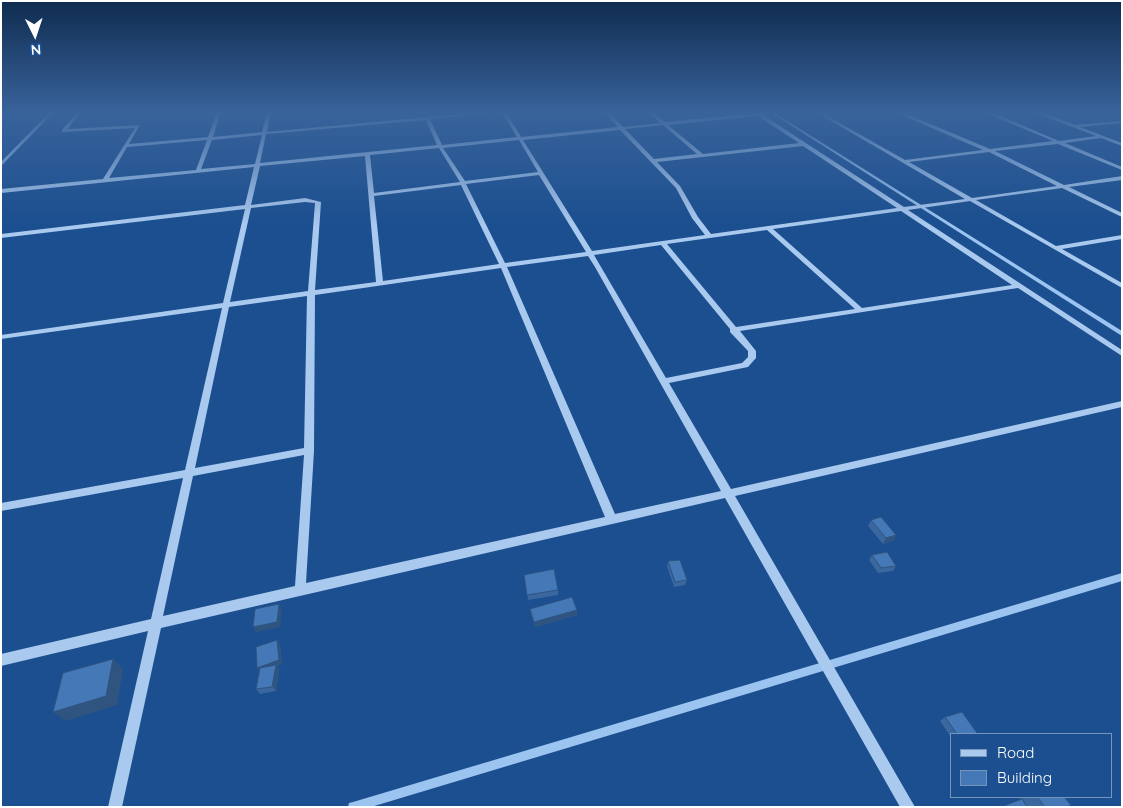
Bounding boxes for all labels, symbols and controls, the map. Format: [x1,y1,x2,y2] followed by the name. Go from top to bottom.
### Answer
[10,10,60,60] north arrow
[30,41,42,59] text: N
[950,733,1113,798] legend
[997,743,1034,762] text: Road
[997,768,1052,787] text: Building

